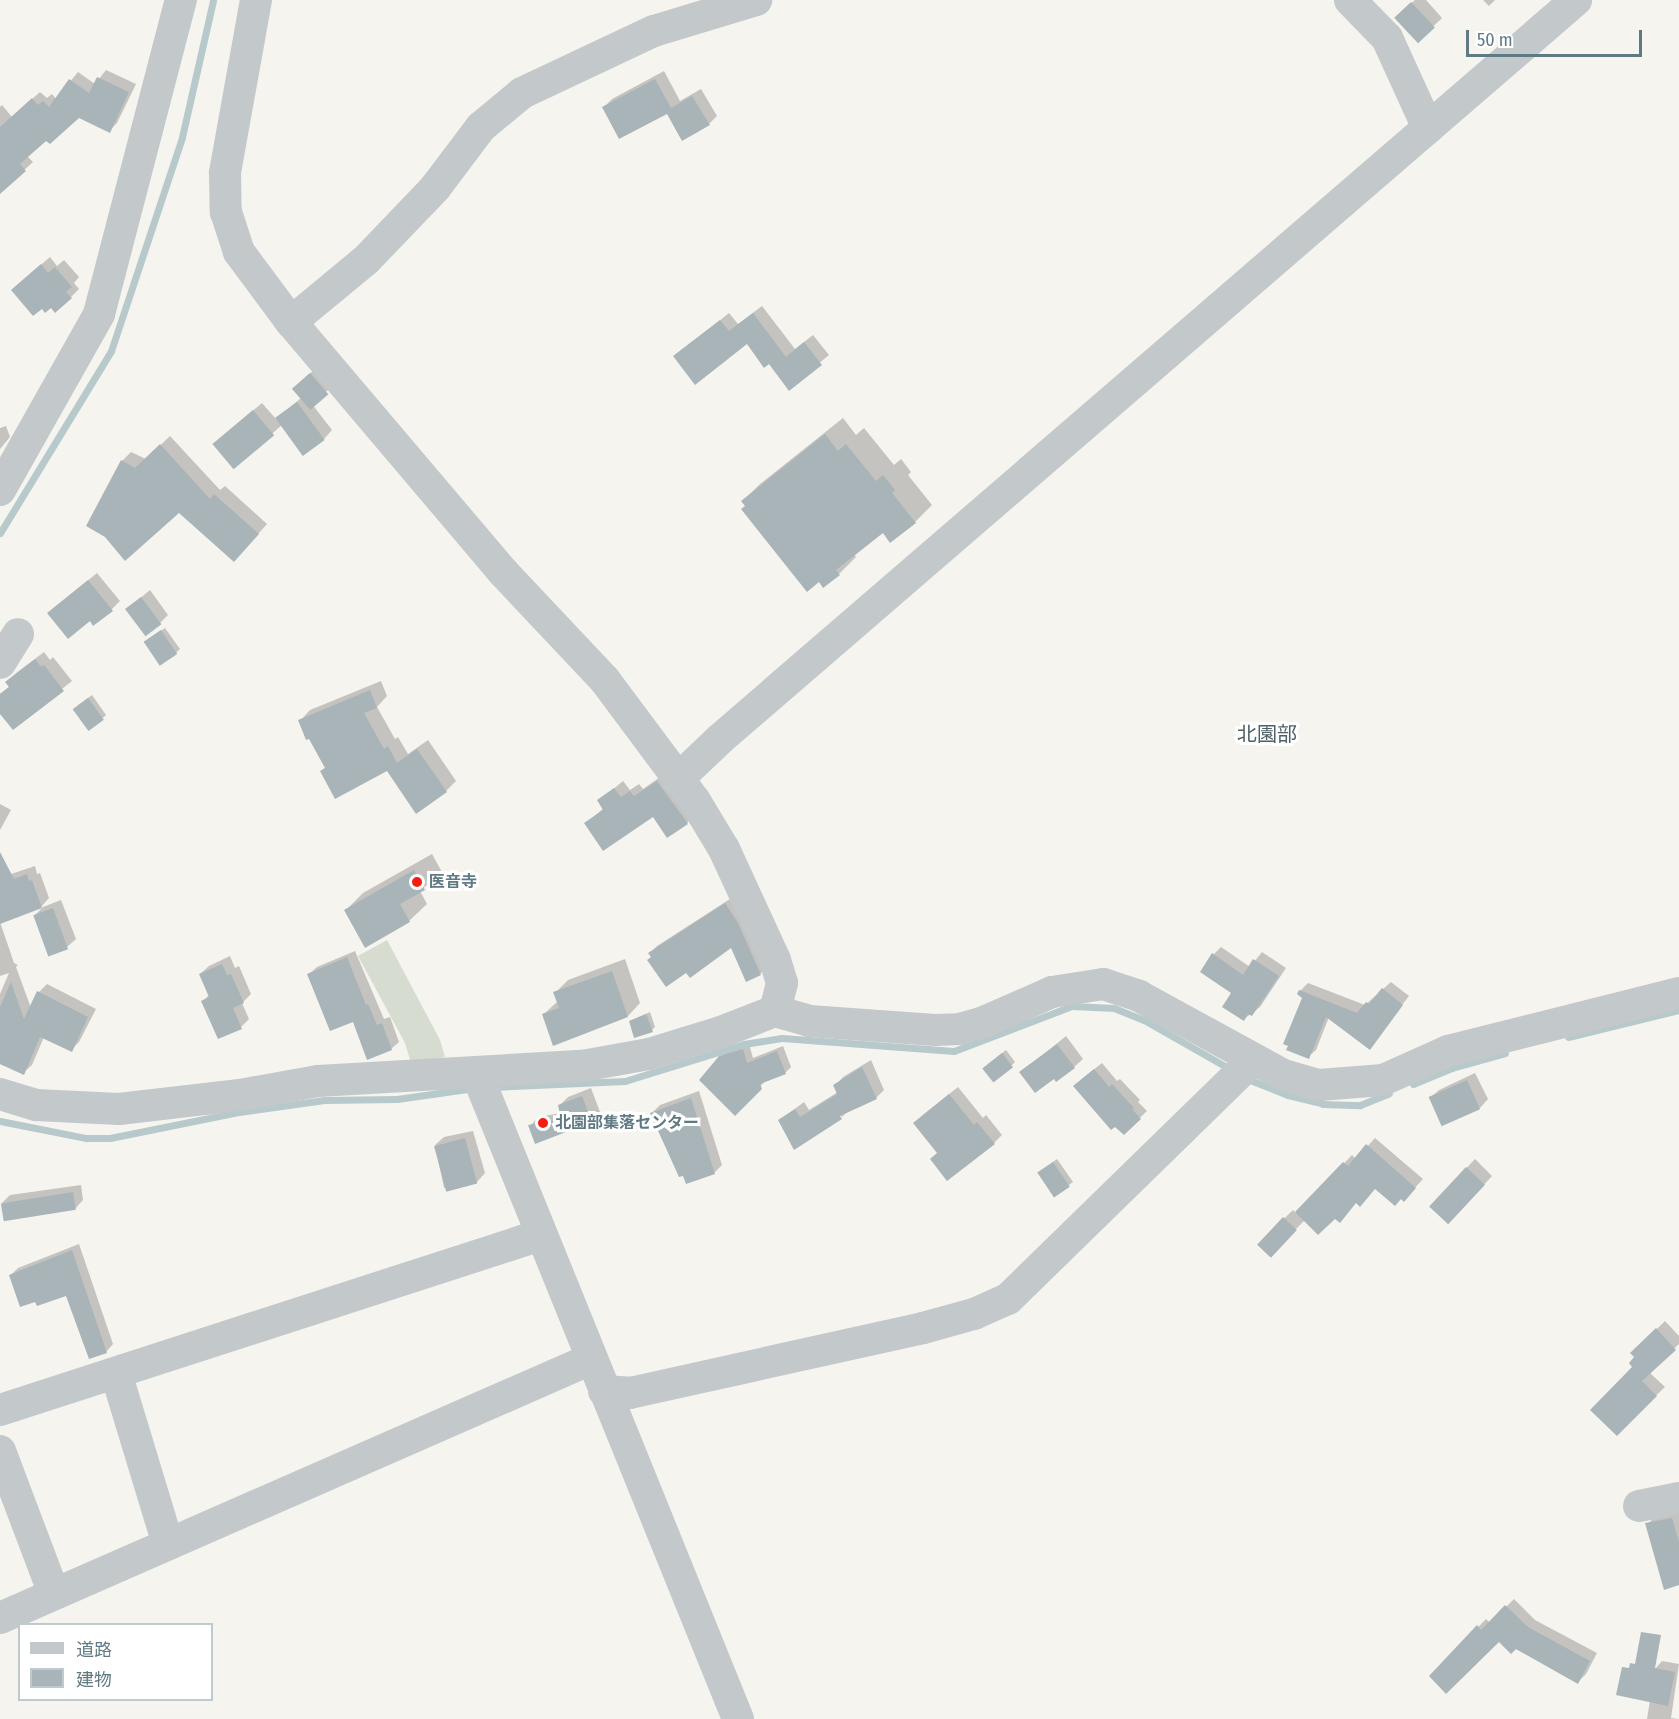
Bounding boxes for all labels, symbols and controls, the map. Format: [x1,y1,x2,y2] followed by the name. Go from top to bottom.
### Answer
[1469,18,1644,56] scale bar
[1477,29,1513,51] text: 50 m
[1237,722,1297,746] district label: 北園部
[429,872,477,892] place label: 医音寺
[410,875,424,889] marker: 医音寺
[555,1113,699,1133] place label: 北園部集落センター
[536,1116,550,1130] marker: 北園部集落センター
[18,1623,213,1701] legend
[76,1639,112,1661] text: 道路
[76,1669,112,1691] text: 建物

